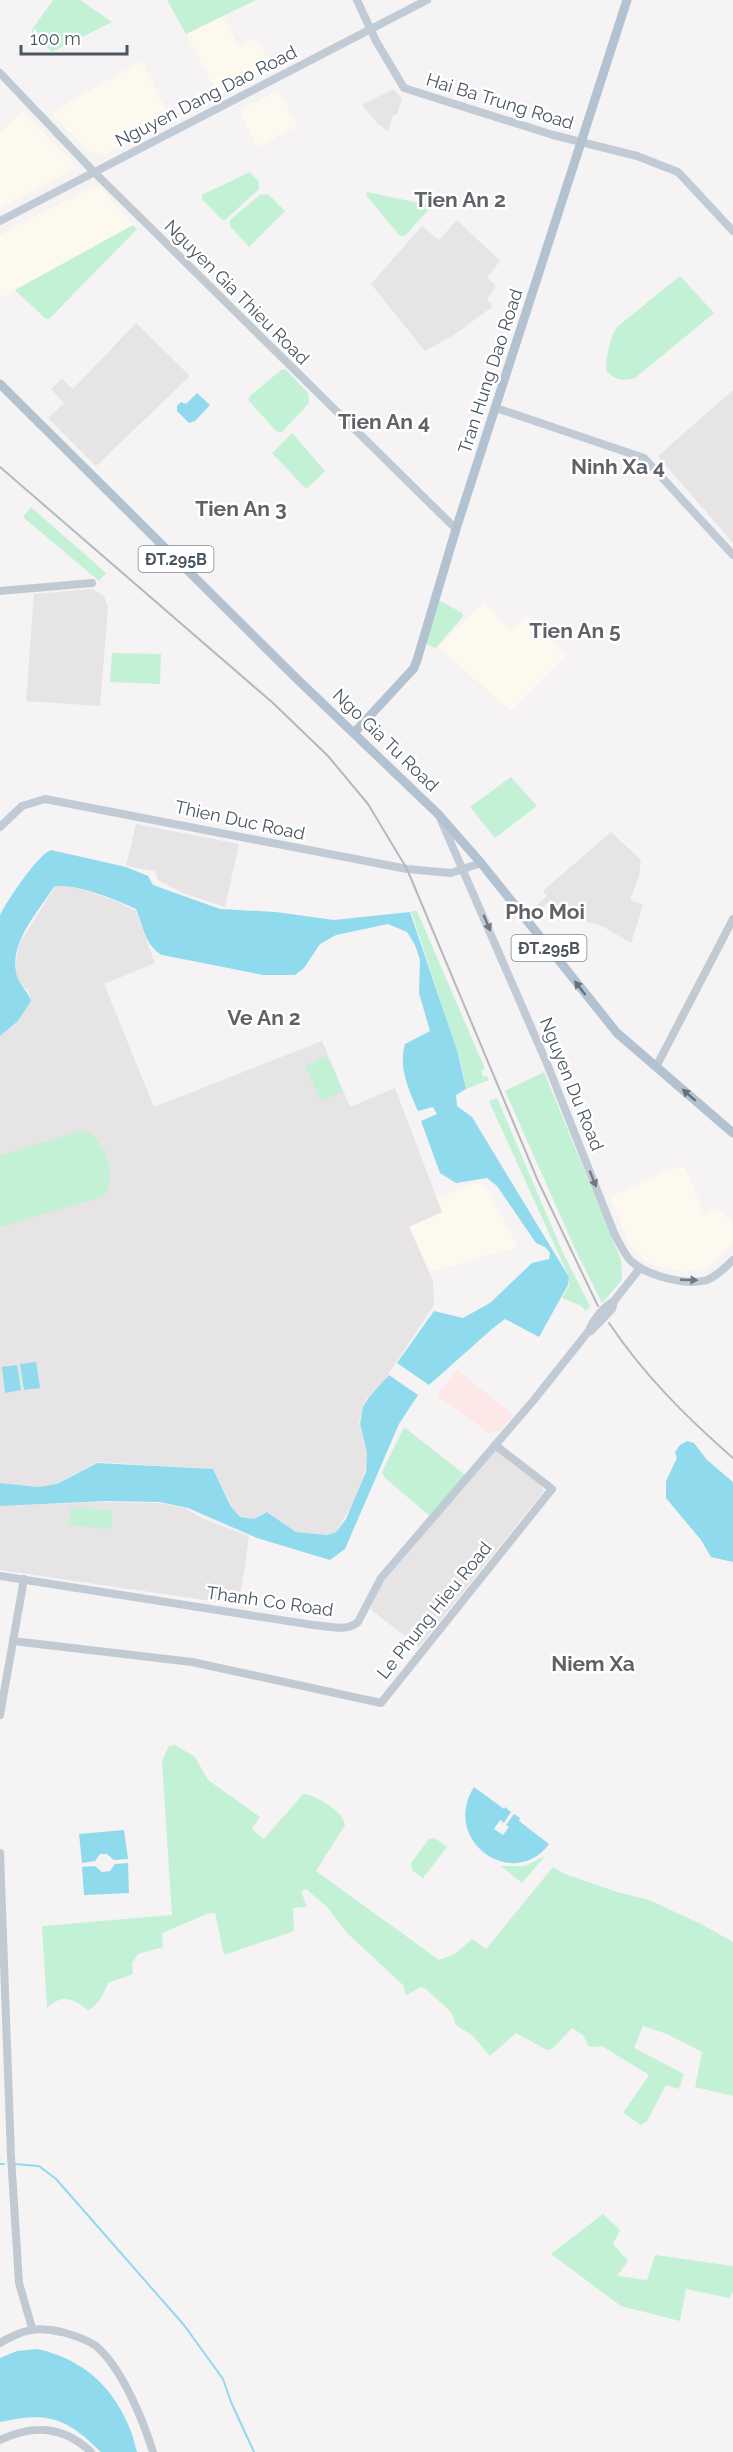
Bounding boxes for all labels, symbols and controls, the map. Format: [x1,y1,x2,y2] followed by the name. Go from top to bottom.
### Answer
[21,18,128,56] scale bar
[30,28,81,49] text: 100 m
[112,41,300,151] street label: Nguyen Dang Dao Road
[424,69,576,133] street label: Hai Ba Trung Road
[414,187,506,212] district label: Tien An 2
[160,215,314,369] street label: Nguyen Gia Thieu Road
[453,286,527,456] street label: Tran Hung Dao Road
[338,409,430,434] district label: Tien An 4
[571,454,665,479] district label: Ninh Xa 4
[195,496,287,521] district label: Tien An 3
[138,546,213,572] road number: ĐT.295B
[529,618,621,643] district label: Tien An 5
[329,684,443,796] street label: Ngo Gia Tu Road
[173,796,307,844] street label: Thien Duc Road
[505,899,585,924] district label: Pho Moi
[482,914,492,932] one-way arrow
[512,935,586,961] road number: ĐT.295B
[574,980,587,995] one-way arrow
[227,1005,301,1030] district label: Ve An 2
[536,1014,608,1154] street label: Nguyen Du Road
[681,1089,697,1102] one-way arrow
[589,1170,598,1188] one-way arrow
[679,1276,698,1285] one-way arrow
[372,1537,496,1683] street label: Le Phung Hieu Road
[205,1582,335,1620] street label: Thanh Co Road
[551,1651,635,1676] district label: Niem Xa

